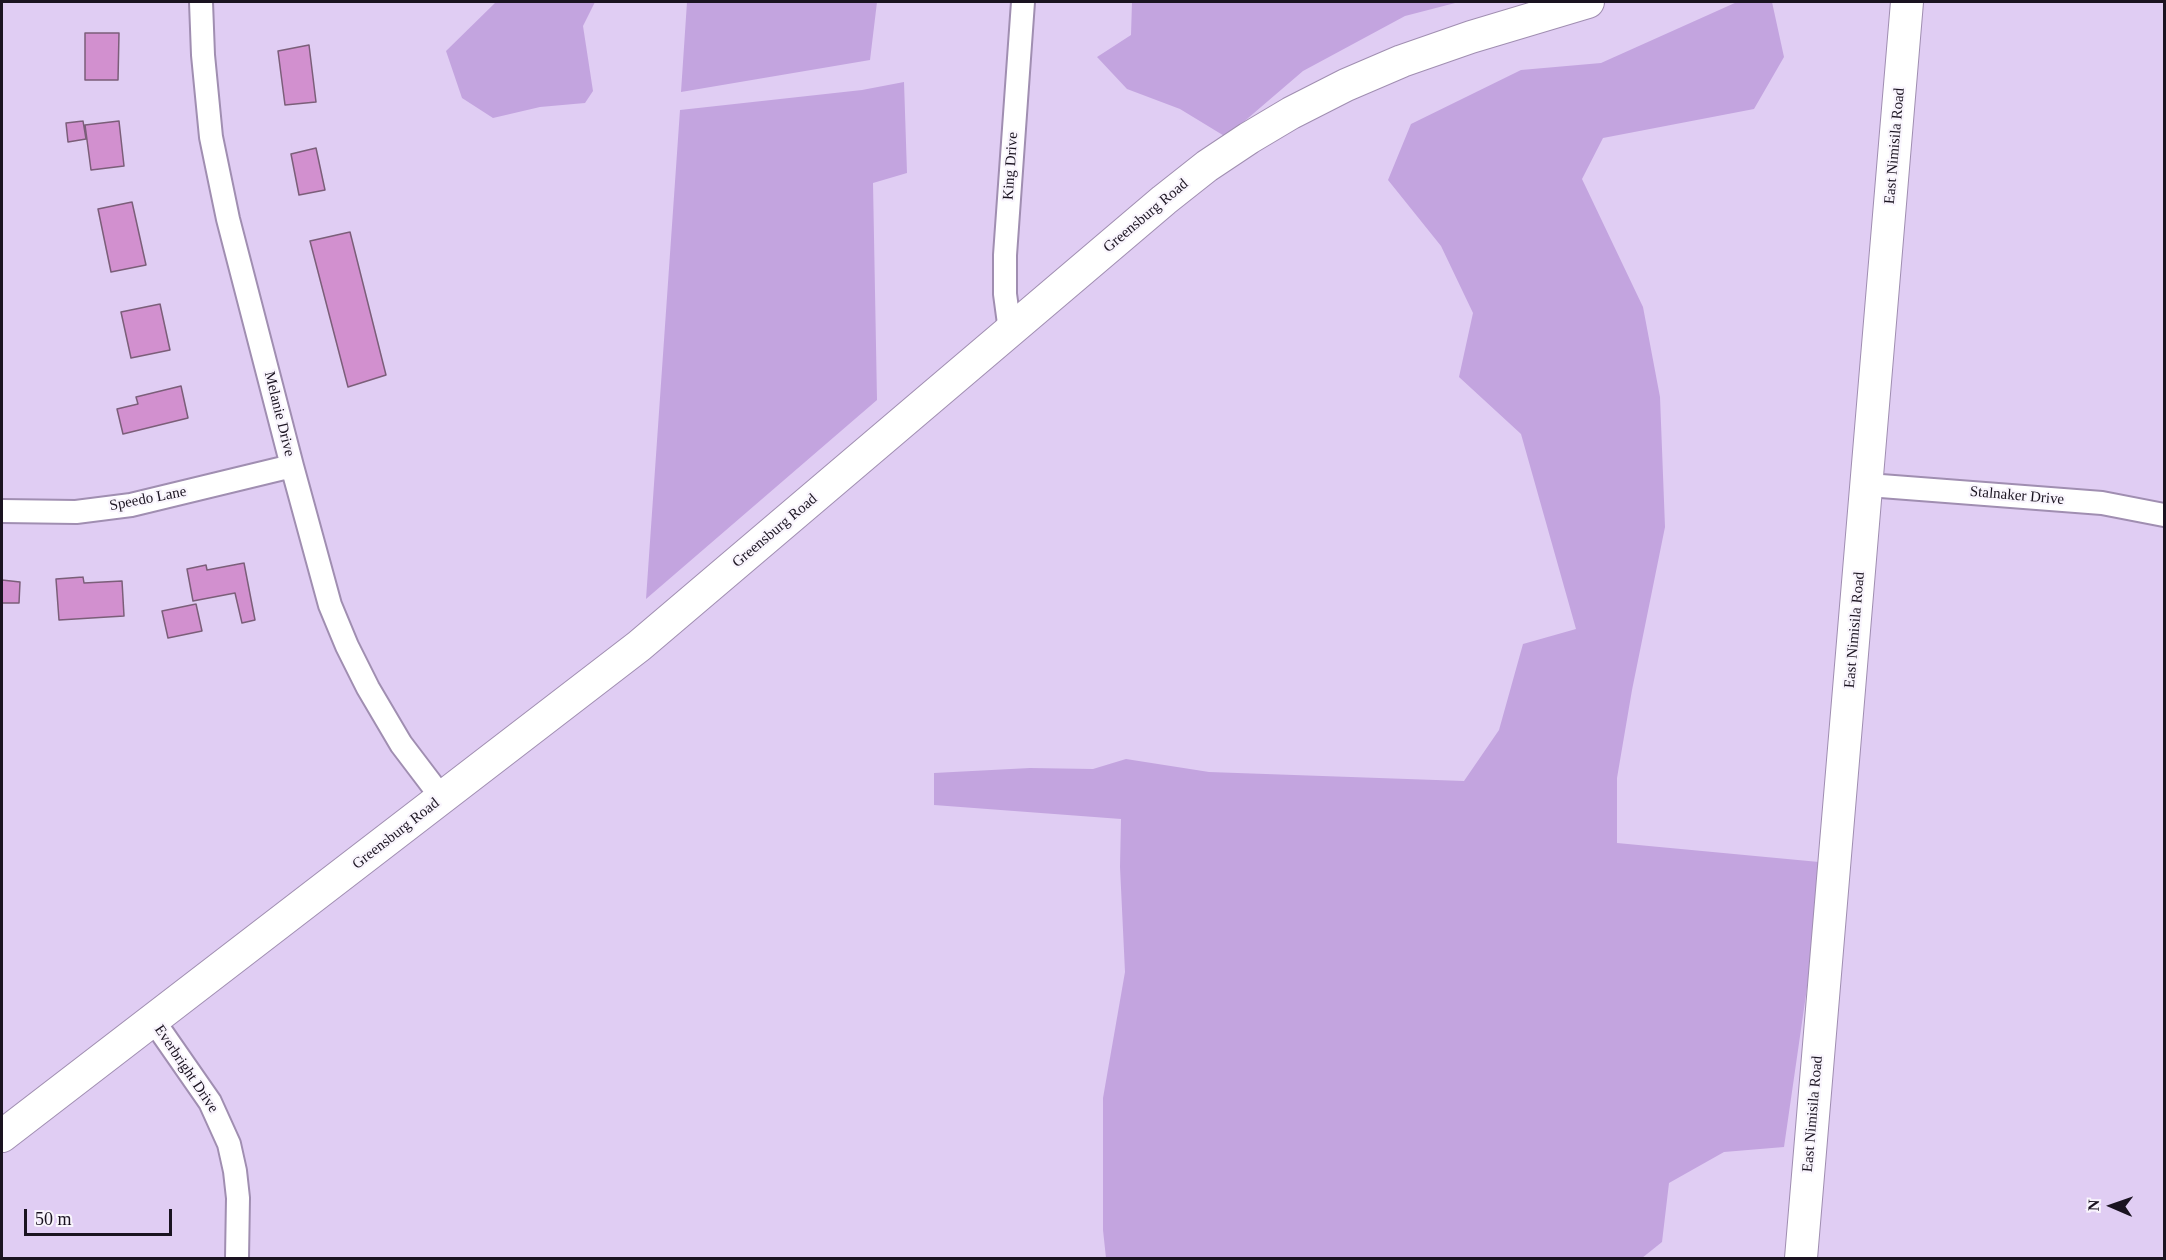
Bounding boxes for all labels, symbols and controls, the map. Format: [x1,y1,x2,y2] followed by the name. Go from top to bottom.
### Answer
[1881,87,1909,205] street label: East Nimisila Road
[1000,132,1022,200] street label: King Drive
[1100,175,1192,257] street label: Greensburg Road
[260,370,298,458] street label: Melanie Drive
[108,483,188,515] street label: Speedo Lane
[1969,483,2065,509] street label: Stalnaker Drive
[729,490,821,572] street label: Greensburg Road
[1841,571,1869,689] street label: East Nimisila Road
[349,795,443,873] street label: Greensburg Road
[150,1022,222,1116] street label: Everbright Drive
[1799,1055,1827,1173] street label: East Nimisila Road
[2082,1176,2142,1236] north arrow
[27,1197,176,1235] scale bar
[2085,1199,2102,1211] text: N
[35,1209,72,1229] text: 50 m

